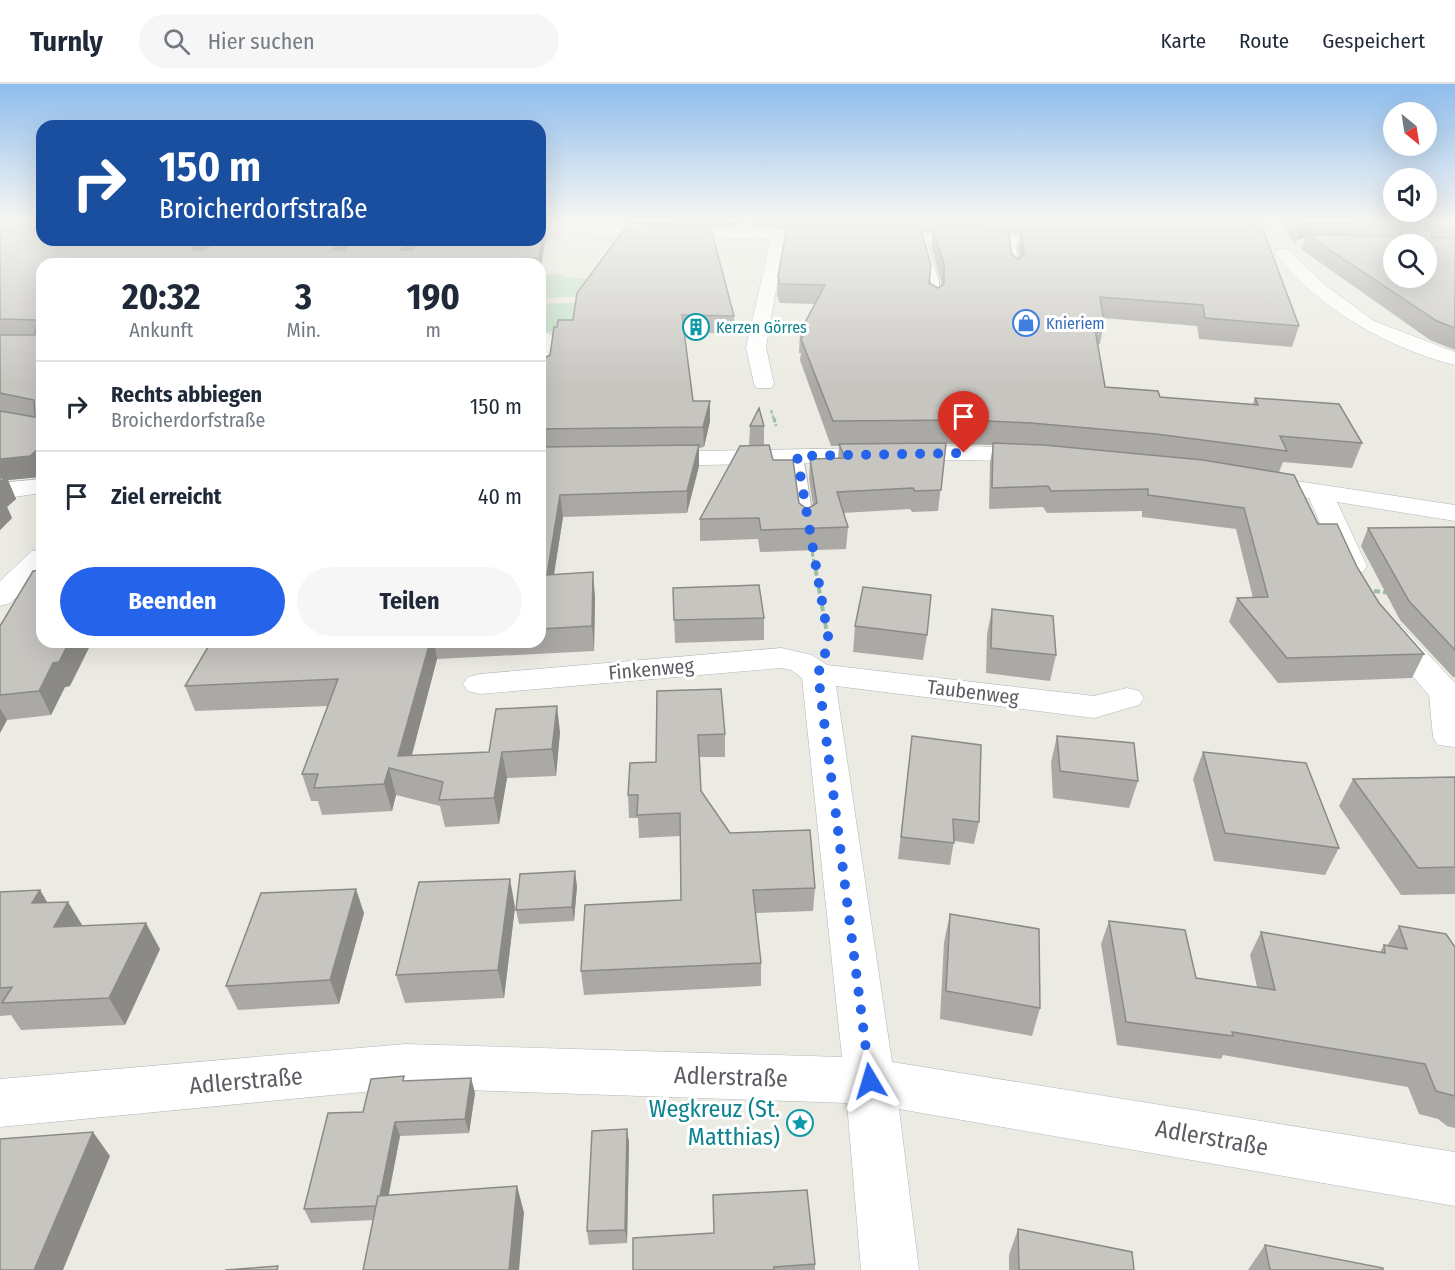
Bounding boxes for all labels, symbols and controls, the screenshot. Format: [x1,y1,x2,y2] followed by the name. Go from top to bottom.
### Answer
[139,14,559,68] search box
[30,25,103,58] text: Turnly
[160,25,193,58] icon: search
[208,28,315,55] text: Hier suchen
[1161,28,1206,54] text: Karte
[1239,28,1289,54] text: Route
[1322,28,1425,54] text: Gespeichert
[1383,102,1437,156] north arrow
[1383,102,1437,288] map controls
[159,142,261,192] text: 150 m
[60,144,138,222] icon: right
[1383,168,1437,222] button: sound
[159,193,367,225] text: Broicherdorfstraße
[1383,234,1437,288] button: search
[122,275,201,319] text: 20:32
[295,275,312,319] text: 3
[407,275,460,319] text: 190
[1011,308,1041,338] shop icon: Knieriem
[681,312,711,342] building icon: Kerzen Görres
[1046,314,1105,333] place label: Knieriem
[129,318,193,342] text: Ankunft
[287,318,321,342] text: Min.
[426,318,441,342] text: m
[716,318,807,337] place label: Kerzen Görres
[111,381,262,408] text: Rechts abbiegen
[60,390,93,423] icon: right
[938,391,989,453] pin
[470,393,522,420] text: 150 m
[947,400,980,433] icon: arrive
[111,408,265,432] text: Broicherdorfstraße
[60,480,93,513] icon: arrive
[111,483,222,510] text: Ziel erreicht
[478,483,522,510] text: 40 m
[60,567,285,636] button: Beenden
[297,567,522,636] button: Teilen
[607,653,695,685] street label: Finkenweg
[926,674,1021,710] street label: Taubenweg
[838,1049,902,1113] position arrow
[674,1061,788,1093] street label: Adlerstraße
[188,1062,304,1100] street label: Adlerstraße
[649,1095,780,1151] place label: Wegkreuz (St. Matthias)
[785,1108,815,1138] place icon: Wegkreuz (St. Matthias)
[1154,1114,1270,1162] street label: Adlerstraße

